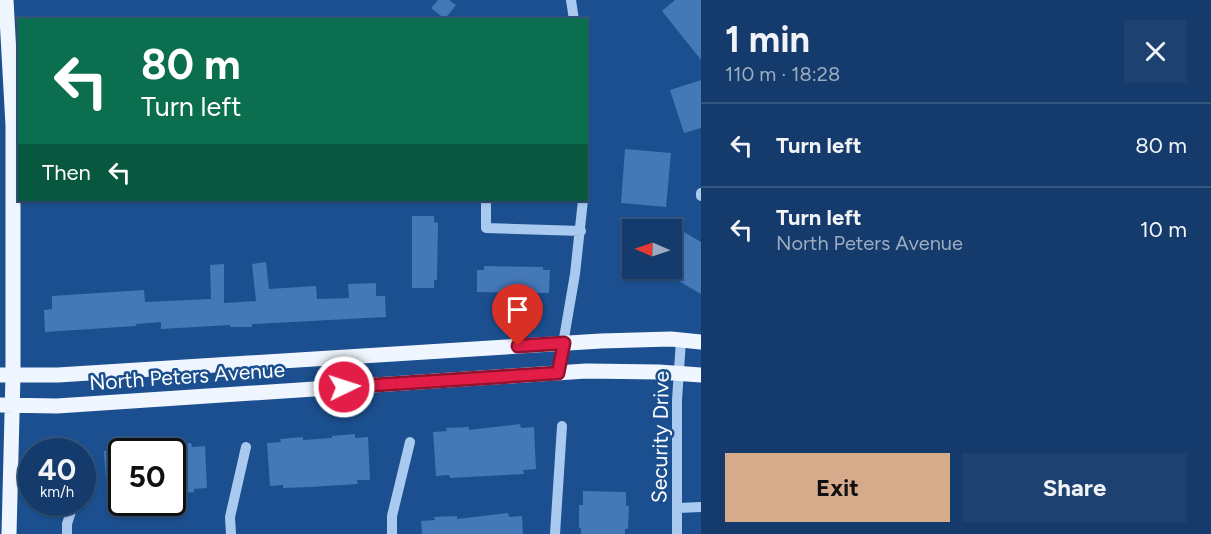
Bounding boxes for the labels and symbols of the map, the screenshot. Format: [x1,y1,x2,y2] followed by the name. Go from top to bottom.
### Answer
[622,219,682,279] north arrow
[492,284,543,346] pin
[312,355,376,419] position arrow
[88,357,286,395] street label: North Peters Avenue
[646,371,674,503] street label: Security Drive
[108,438,186,516] speed limit sign: 50

